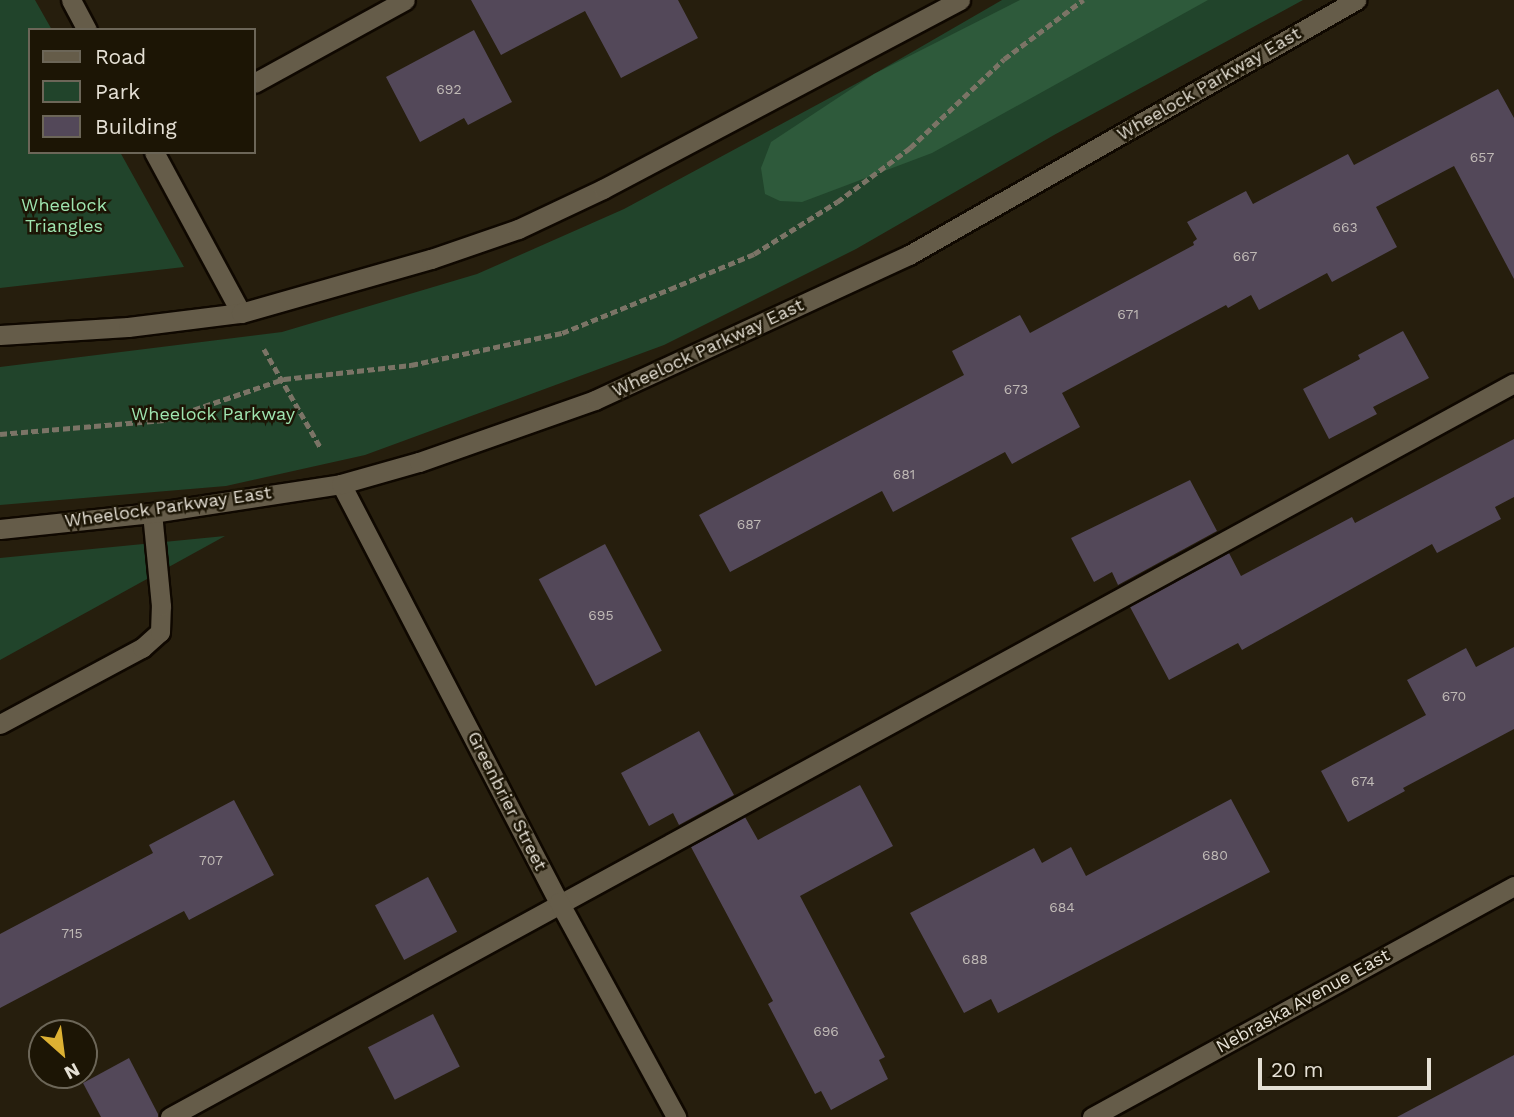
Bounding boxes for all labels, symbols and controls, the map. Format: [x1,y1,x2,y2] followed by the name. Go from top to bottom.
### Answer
[1113,22,1305,146] street label: Wheelock Parkway East
[28,28,256,154] legend
[95,44,146,69] text: Road
[95,79,140,104] text: Park
[436,81,462,97] house number: 692
[95,114,177,139] text: Building
[1470,149,1494,165] house number: 657
[21,195,107,238] park label: Wheelock Triangles
[1332,219,1358,235] house number: 663
[1233,248,1257,264] house number: 667
[609,294,807,402] street label: Wheelock Parkway East
[1117,306,1139,322] house number: 671
[1004,381,1028,397] house number: 673
[131,403,295,425] park label: Wheelock Parkway
[893,466,915,482] house number: 681
[63,482,273,532] street label: Wheelock Parkway East
[737,516,761,532] house number: 687
[588,607,614,623] house number: 695
[1442,688,1466,704] house number: 670
[463,728,551,874] street label: Greenbrier Street
[1351,773,1375,789] house number: 674
[1202,847,1228,863] house number: 680
[199,852,223,868] house number: 707
[1049,899,1075,915] house number: 684
[61,925,83,941] house number: 715
[1212,944,1394,1058] street label: Nebraska Avenue East
[962,951,988,967] house number: 688
[28,1019,98,1089] north arrow
[813,1023,839,1039] house number: 696
[1262,1044,1435,1088] scale bar
[1271,1057,1323,1082] text: 20 m
[61,1058,84,1085] text: N

